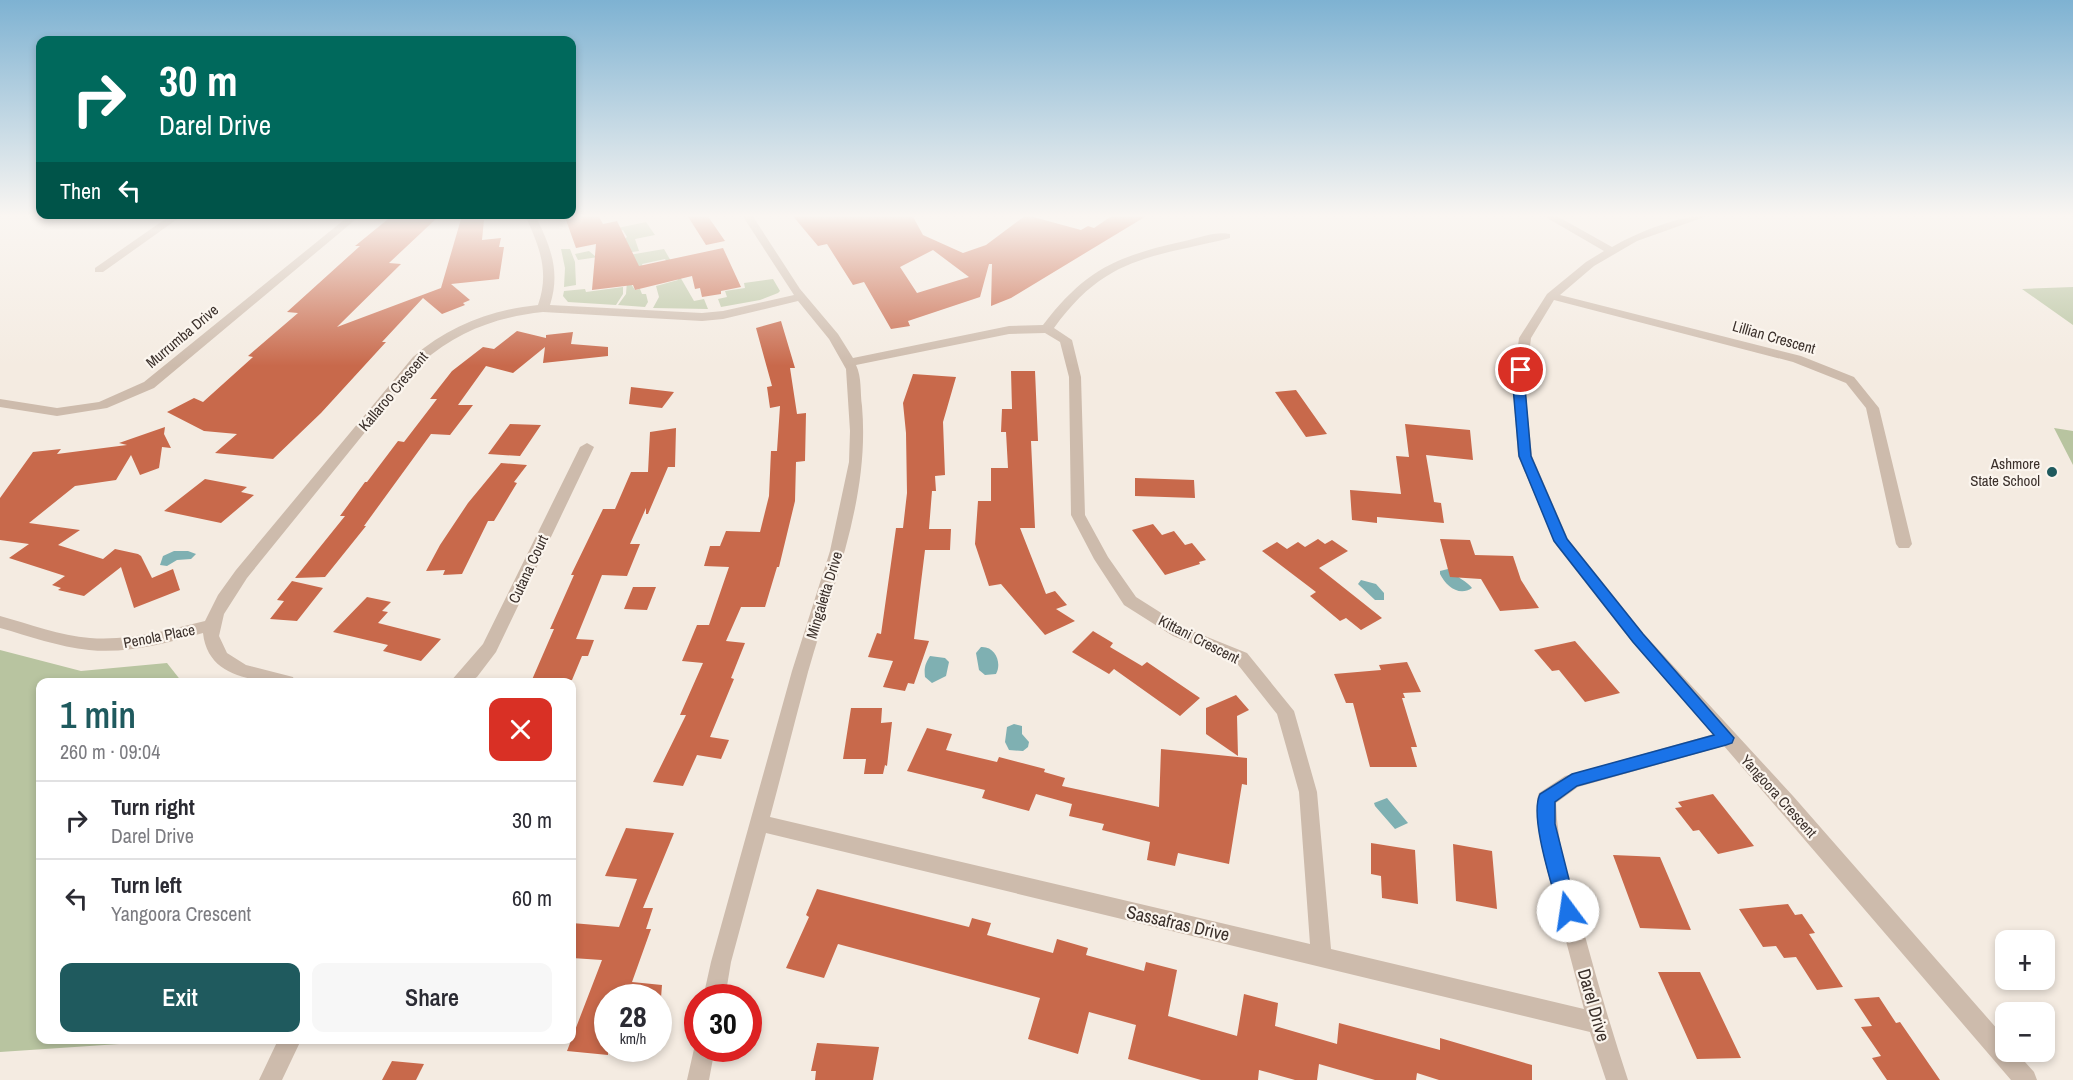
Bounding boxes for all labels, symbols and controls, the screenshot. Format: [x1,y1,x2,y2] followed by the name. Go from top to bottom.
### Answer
[159,53,238,109] text: 30 m
[60,60,138,138] icon: right
[159,107,271,143] text: Darel Drive
[113,174,146,207] icon: left
[60,176,101,206] text: Then
[141,299,223,373] street label: Murrumba Drive
[1730,315,1819,359] street label: Lillian Crescent
[1495,344,1546,395] pin
[354,346,433,435] street label: Kallaroo Crescent
[1504,353,1537,386] icon: arrive
[1970,453,2040,491] place label: Ashmore State School
[2045,465,2059,479] marker: Ashmore State School
[503,531,553,607] street label: Cutana Court
[801,549,847,641] street label: Mingaletta Drive
[1155,610,1244,669] street label: Kittani Crescent
[121,619,197,653] street label: Penola Place
[60,691,136,739] text: 1 min
[489,698,552,761] button: close
[60,738,160,765] text: 260 m · 09:04
[1736,750,1822,842] street label: Yangoora Crescent
[111,792,195,822] text: Turn right
[60,804,93,837] icon: right
[512,805,552,835] text: 30 m
[111,822,194,849] text: Darel Drive
[111,870,182,900] text: Turn left
[1536,879,1600,943] position arrow
[60,882,93,915] icon: left
[512,883,552,913] text: 60 m
[1124,899,1232,947] street label: Sassafras Drive
[111,900,251,927] text: Yangoora Crescent
[1995,930,2055,1062] map controls
[1995,930,2055,990] button: +
[60,963,300,1032] button: Exit
[312,963,552,1032] button: Share
[1572,966,1616,1044] street label: Darel Drive
[684,984,762,1062] speed limit sign: 30
[619,996,647,1036] text: 28
[1995,1002,2055,1062] button: −
[620,1028,646,1049] text: km/h

